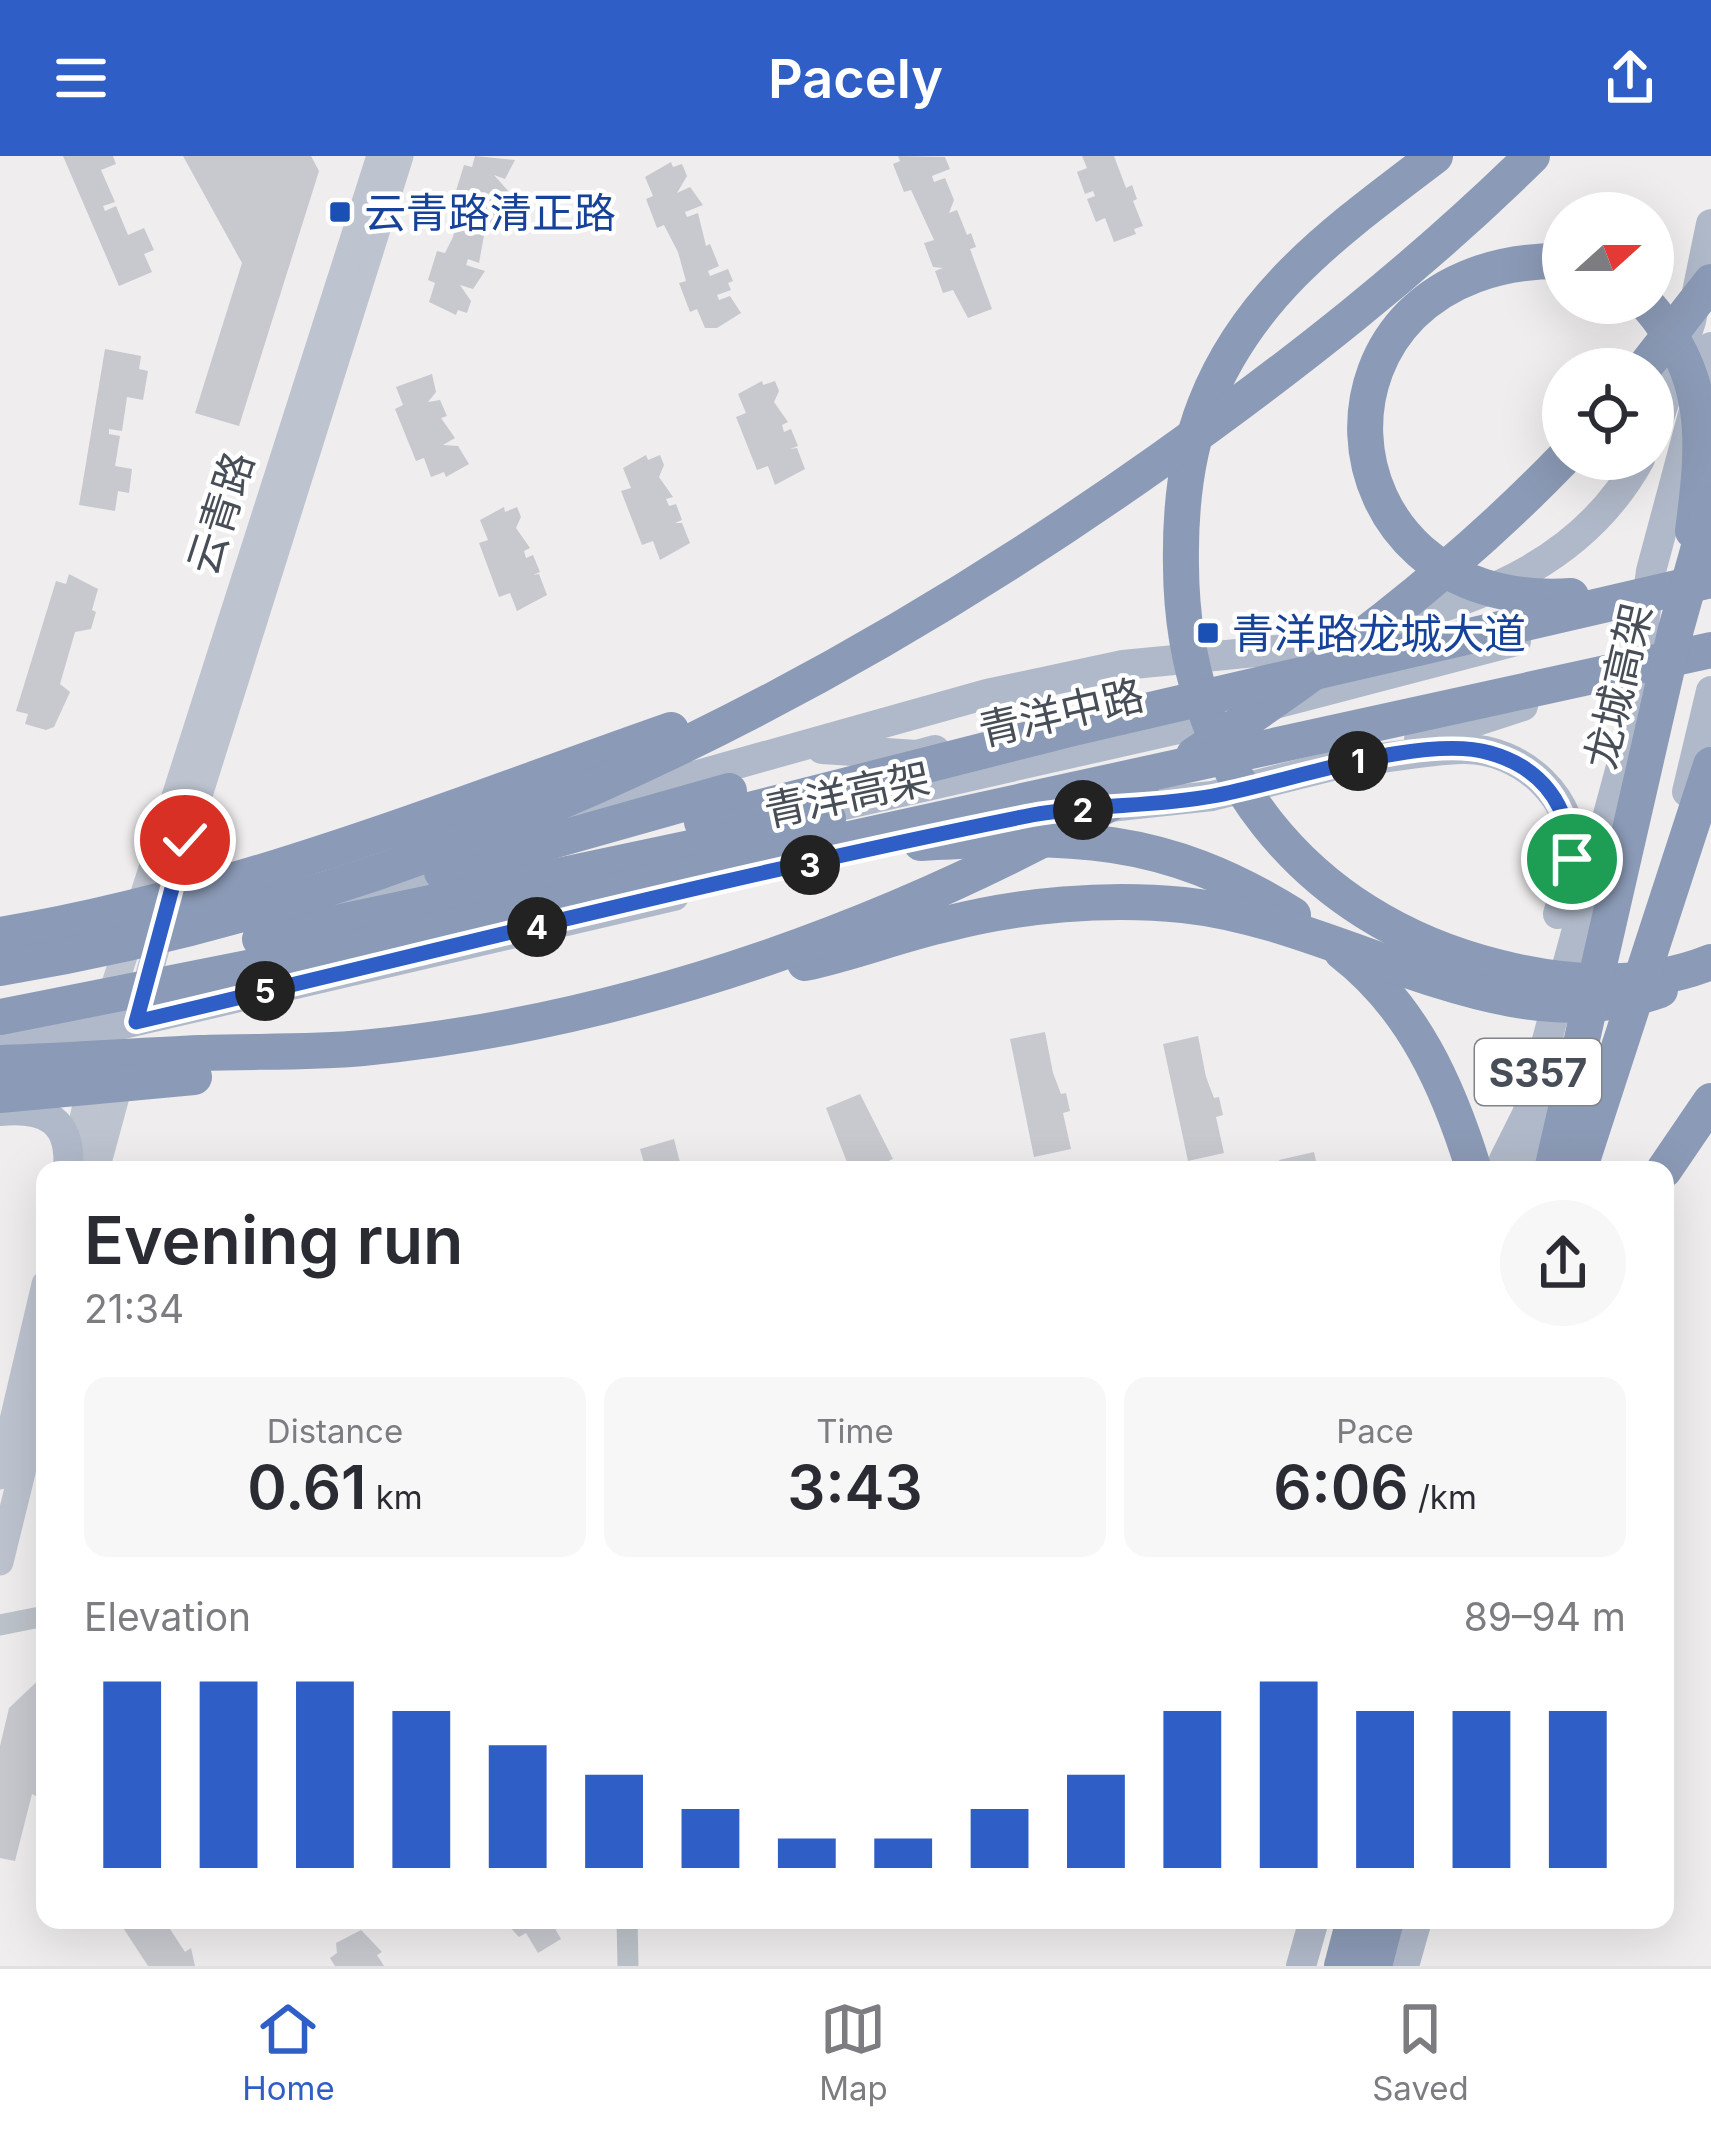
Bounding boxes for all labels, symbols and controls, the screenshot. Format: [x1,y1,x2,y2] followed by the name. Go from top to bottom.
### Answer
[48,45,114,111] icon: menu
[1597,45,1663,111] icon: share
[768,46,943,111] text: Pacely
[364,187,616,238] place label: 云青路清正路
[1542,192,1674,324] north arrow
[1542,192,1674,480] map controls
[327,199,353,225] marker: 云青路清正路
[1542,348,1674,480] button: locate
[176,445,264,581] street label: 云青路
[1574,598,1662,774] street label: 龙城高架
[1232,608,1526,659] place label: 青洋路龙城大道
[1195,620,1221,646] marker: 青洋路龙城大道
[973,668,1149,756] street label: 青洋中路
[1328,731,1388,791] pin: 1
[1351,741,1365,781] text: 1
[760,752,934,836] street label: 青洋高架
[1053,780,1113,840] pin: 2
[134,789,236,891] pin
[1073,790,1093,830] text: 2
[152,807,218,873] icon: check
[1521,808,1623,910] pin
[1539,826,1605,892] icon: arrive
[780,835,840,895] pin: 3
[799,845,821,885] text: 3
[507,897,567,957] pin: 4
[526,907,548,947] text: 4
[235,961,295,1021] pin: 5
[254,971,276,1011] text: 5
[1475,1039,1601,1105] road number: S357
[84,1200,463,1280] text: Evening run
[1500,1200,1626,1326] button: share
[84,1285,184,1332] text: 21:34
[267,1411,403,1451] text: Distance
[816,1411,894,1451] text: Time
[1336,1411,1414,1451] text: Pace
[247,1451,366,1523] text: 0.61
[787,1451,923,1523] text: 3:43
[1273,1451,1409,1523] text: 6:06
[366,1477,423,1517] text: km
[1409,1477,1477,1517] text: /km
[84,1593,251,1640] text: Elevation
[1464,1593,1626,1640] text: 89–94 m
[242,1996,335,2108] tab: Home
[819,1996,888,2108] tab: Map
[1372,1996,1469,2108] tab: Saved

